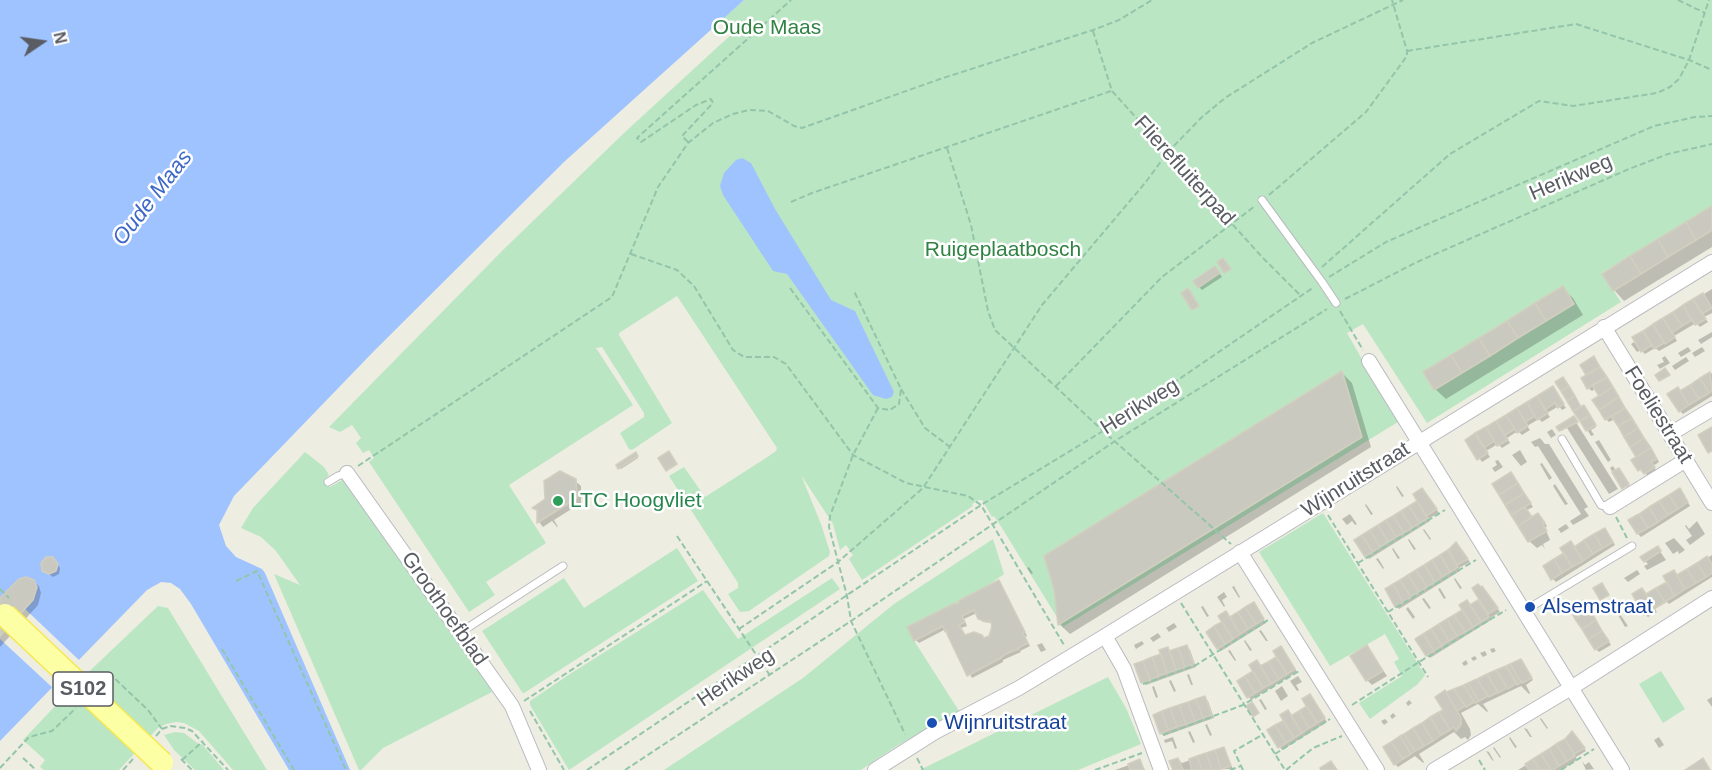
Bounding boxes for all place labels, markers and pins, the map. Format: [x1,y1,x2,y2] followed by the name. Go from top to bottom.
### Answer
[570,488,701,514] place label: LTC Hoogvliet
[551,494,565,508] marker: LTC Hoogvliet
[1542,594,1653,620] place label: Alsemstraat
[1523,600,1537,614] marker: Alsemstraat
[944,710,1067,736] place label: Wijnruitstraat
[925,716,939,730] marker: Wijnruitstraat

